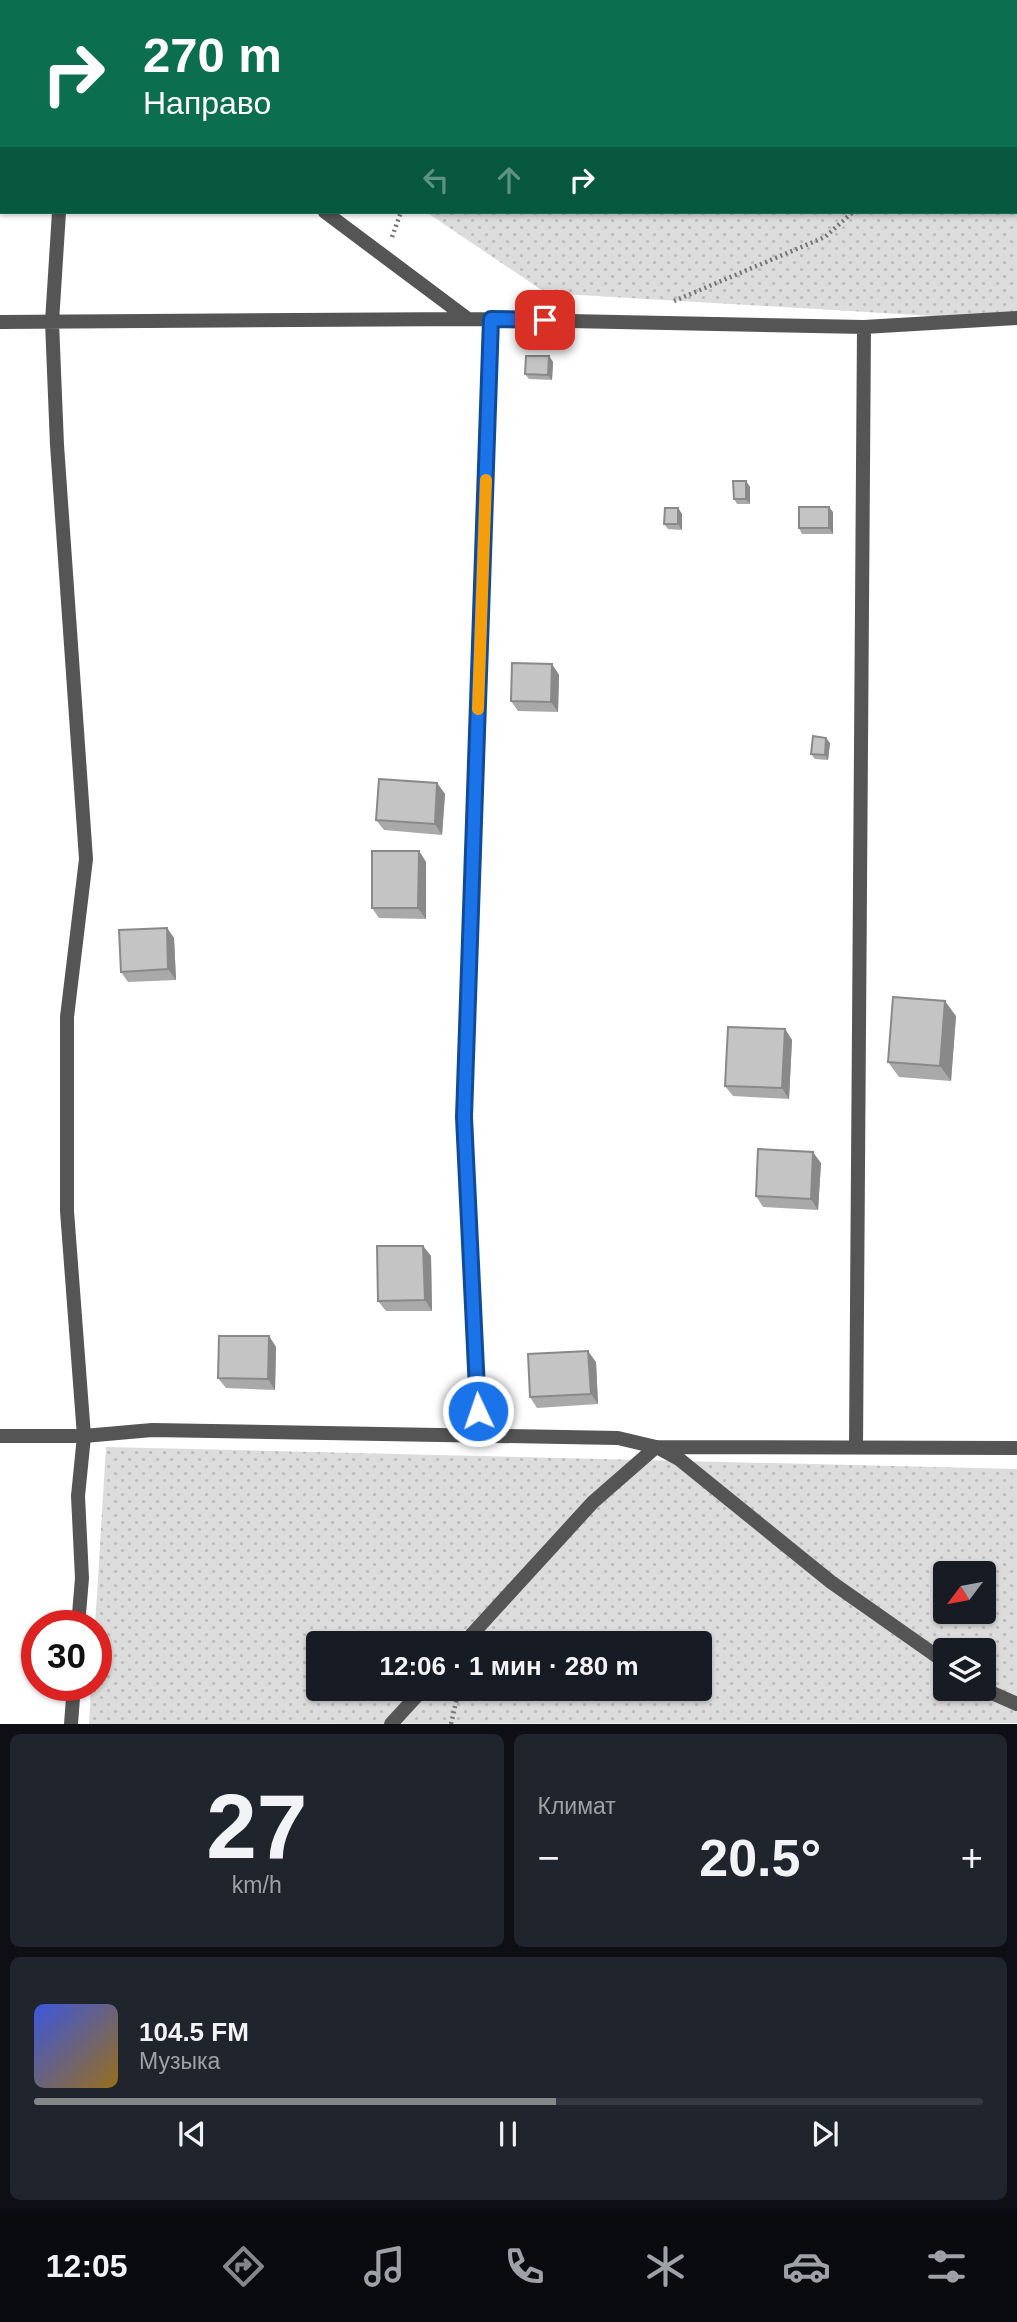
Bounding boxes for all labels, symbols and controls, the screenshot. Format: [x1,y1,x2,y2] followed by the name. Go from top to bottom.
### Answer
[28,28,119,119] icon: right
[143,28,282,82] text: 270 m
[143,85,271,121] text: Направо
[417,161,455,199] icon: left
[490,161,528,199] icon: ahead
[563,161,601,199] icon: right
[515,290,575,350] pin
[526,301,564,339] icon: arrive
[441,1374,515,1448] position arrow
[933,1561,996,1624] north arrow
[933,1561,996,1701] map controls
[21,1610,112,1701] speed limit sign: 30
[933,1638,996,1701] button: layers
[379,1651,639,1681] text: 12:06 · 1 мин · 280 m
[206,1776,307,1877] text: 27
[538,1793,616,1819] text: Климат
[699,1829,821,1887] text: 20.5°
[538,1837,560,1879] text: −
[961,1837,983,1879] text: +
[232,1872,282,1898] text: km/h
[139,2017,249,2047] text: 104.5 FM
[139,2048,220,2074] text: Музыка
[173,2115,211,2153] icon: previous
[489,2115,527,2153] icon: pause
[806,2115,844,2153] icon: next
[219,2242,268,2291] icon: directions
[360,2242,409,2291] icon: music
[500,2242,549,2291] icon: phone
[641,2242,690,2291] icon: climate
[782,2242,831,2291] icon: car
[922,2242,971,2291] icon: filters
[46,2248,128,2284] text: 12:05

